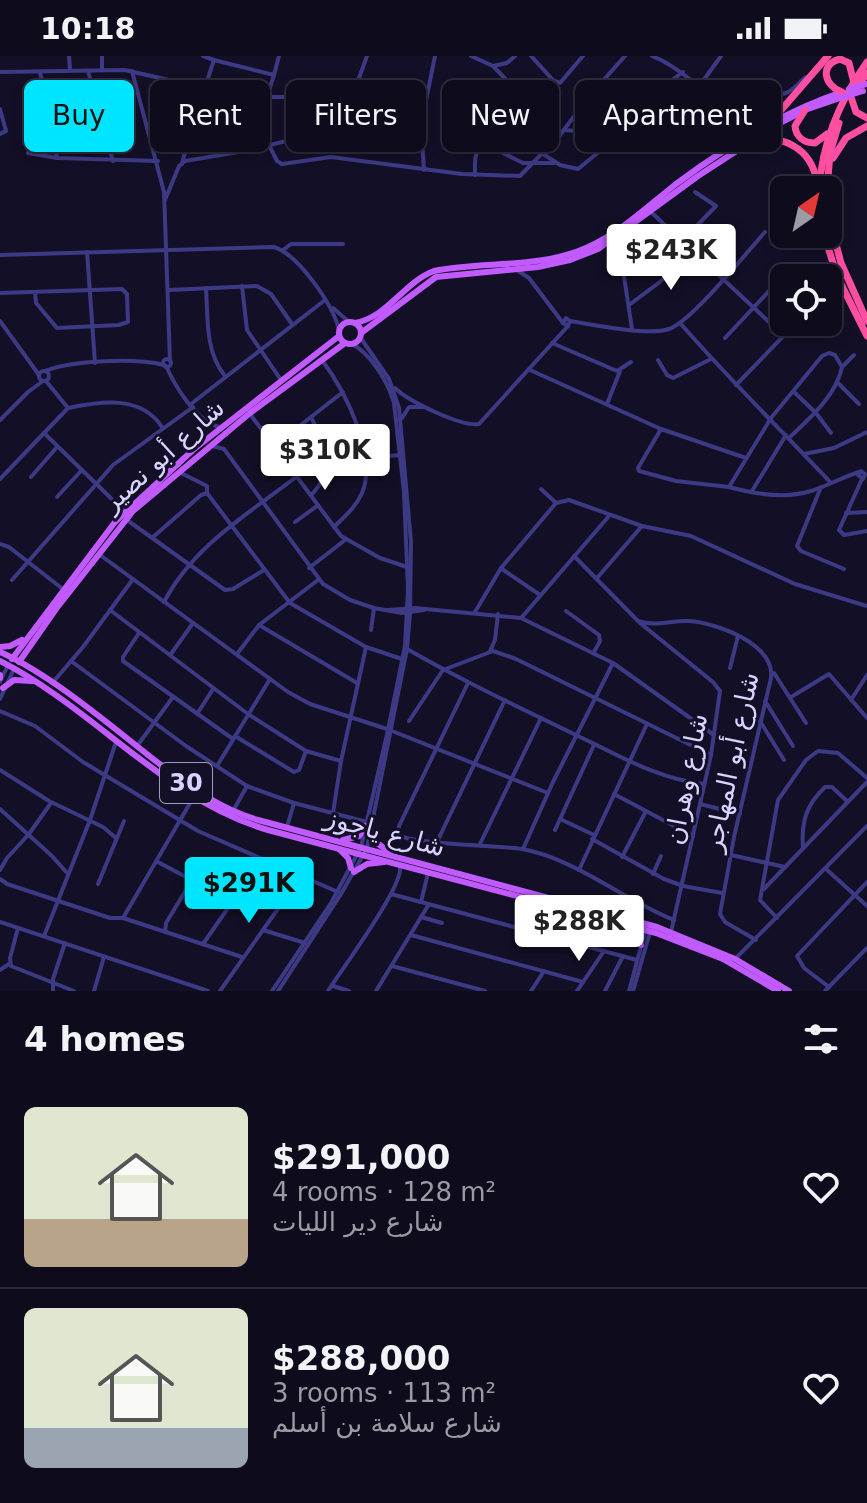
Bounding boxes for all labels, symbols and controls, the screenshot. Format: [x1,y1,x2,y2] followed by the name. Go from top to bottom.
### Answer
[40,11,136,46] text: 10:18
[24,80,134,152] chip: Buy
[150,80,270,152] chip: Rent
[286,80,426,152] chip: Filters
[442,80,559,152] chip: New
[575,80,781,152] chip: Apartment
[770,176,842,248] north arrow
[770,176,842,336] map controls
[615,224,727,292] pin: $243K
[625,235,717,265] text: $243K
[770,264,842,336] button: locate
[92,390,231,520] street label: شارع أبو نصير
[269,424,381,492] pin: $310K
[279,435,371,465] text: $310K
[694,669,766,857] street label: شارع أبو المهاجر
[659,711,714,847] street label: شارع وهران
[160,763,212,803] road number: 30
[319,801,448,863] street label: شارع ياجوز
[193,857,305,925] pin: $291K
[203,868,295,898] text: $291K
[523,895,635,963] pin: $288K
[533,906,625,936] text: $288K
[799,1017,843,1061] icon: filters
[24,1019,186,1059] text: 4 homes
[272,1137,451,1177] text: $291,000
[88,1139,184,1235] icon: home
[799,1165,843,1209] icon: heart
[272,1177,496,1207] text: 4 rooms · 128 m²
[272,1207,443,1237] text: شارع دير الليات
[272,1338,451,1378] text: $288,000
[88,1340,184,1436] icon: home
[799,1366,843,1410] icon: heart
[272,1378,496,1408] text: 3 rooms · 113 m²
[272,1408,502,1438] text: شارع سلامة بن أسلم

